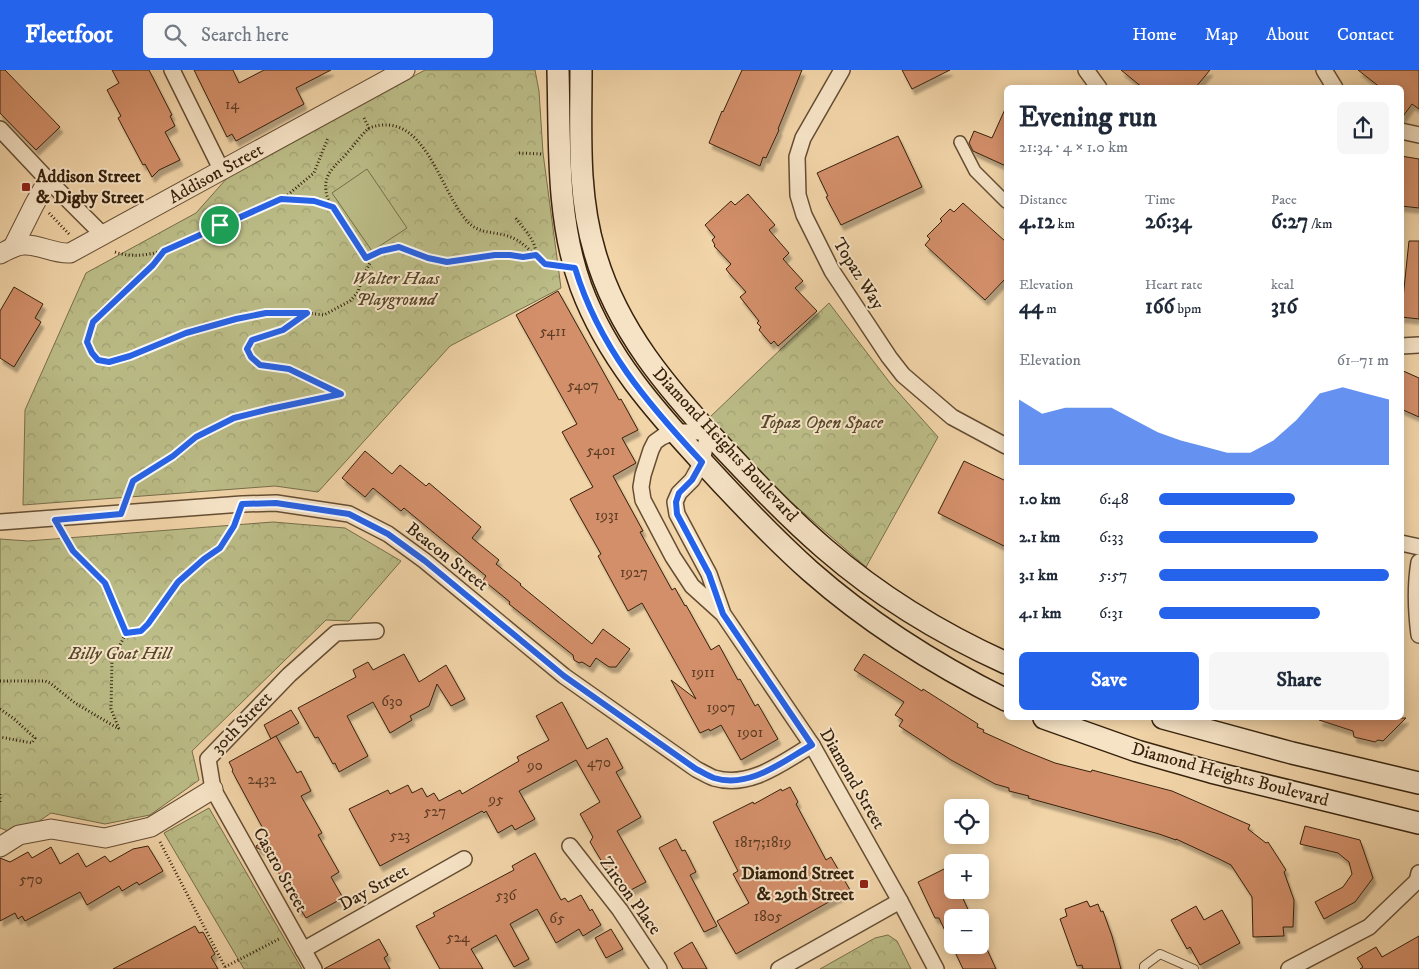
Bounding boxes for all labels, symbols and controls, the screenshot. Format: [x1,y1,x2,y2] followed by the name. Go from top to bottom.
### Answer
[143,13,493,58] search box
[25,20,113,50] text: Fleetfoot
[161,21,189,49] icon: search
[201,24,289,47] text: Search here
[1132,24,1177,46] text: Home
[1205,24,1238,46] text: Map
[1266,24,1309,46] text: About
[1337,24,1394,46] text: Contact
[225,95,239,114] house number: 14
[1019,100,1157,135] text: Evening run
[1337,102,1389,154] button: share
[1019,137,1128,157] text: 21:34 · 4 × 1.0 km
[165,139,267,209] street label: Addison Street
[35,166,144,209] place label: Addison Street & Digby Street
[20,181,32,193] marker: Addison Street & Digby Street
[1019,191,1067,209] text: Distance
[1145,191,1175,209] text: Time
[1271,191,1297,209] text: Pace
[199,204,241,246] pin
[1019,209,1055,235] text: 4.12
[1145,209,1192,235] text: 26:34
[1271,209,1308,235] text: 6:27
[206,211,234,239] icon: arrive
[1055,215,1075,233] text: km
[1308,215,1333,233] text: /km
[827,234,889,314] street label: Topaz Way
[352,268,440,311] park label: Walter Haas Playground
[1019,276,1073,294] text: Elevation
[1145,276,1202,294] text: Heart rate
[1271,276,1294,294] text: kcal
[1019,294,1043,320] text: 44
[1145,294,1175,320] text: 166
[1271,294,1297,320] text: 316
[1043,300,1057,318] text: m
[1175,300,1202,318] text: bpm
[540,322,566,341] house number: 5411
[1019,350,1081,370] text: Elevation
[1337,350,1389,370] text: 61–71 m
[648,363,802,527] street label: Diamond Heights Boulevard
[567,376,599,395] house number: 5407
[759,412,884,434] park label: Topaz Open Space
[587,441,615,460] house number: 5401
[1019,489,1061,509] text: 1.0 km
[1099,489,1129,509] text: 6:48
[595,506,619,525] house number: 1931
[401,518,493,596] street label: Beacon Street
[1019,527,1060,547] text: 2.1 km
[1099,527,1123,547] text: 6:33
[620,563,648,582] house number: 1927
[1019,565,1058,585] text: 3.1 km
[1099,565,1128,585] text: 5:57
[1019,603,1062,623] text: 4.1 km
[1099,603,1123,623] text: 6:31
[68,643,174,665] park label: Billy Goat Hill
[1019,652,1199,710] button: Save
[1209,652,1389,710] button: Share
[691,663,715,682] house number: 1911
[207,687,277,759] street label: 30th Street
[381,692,403,711] house number: 630
[707,698,736,717] house number: 1907
[737,723,763,742] house number: 1901
[814,725,890,833] street label: Diamond Street
[1129,738,1331,812] street label: Diamond Heights Boulevard
[587,753,611,772] house number: 470
[526,756,543,775] house number: 90
[248,770,277,789] house number: 2432
[488,790,504,809] house number: 95
[944,799,989,954] map controls
[944,799,989,844] button: locate
[424,802,446,821] house number: 527
[248,824,312,916] street label: Castro Street
[390,826,410,845] house number: 523
[735,833,791,852] house number: 1817;1819
[594,853,666,939] street label: Zircon Place
[944,854,989,899] button: +
[335,860,413,916] street label: Day Street
[741,863,854,906] place label: Diamond Street & 29th Street
[19,870,43,889] house number: 570
[858,878,870,890] marker: Diamond Street & 29th Street
[496,886,518,905] house number: 536
[754,907,783,926] house number: 1805
[549,909,565,928] house number: 65
[944,909,989,954] button: −
[446,928,470,947] house number: 524

